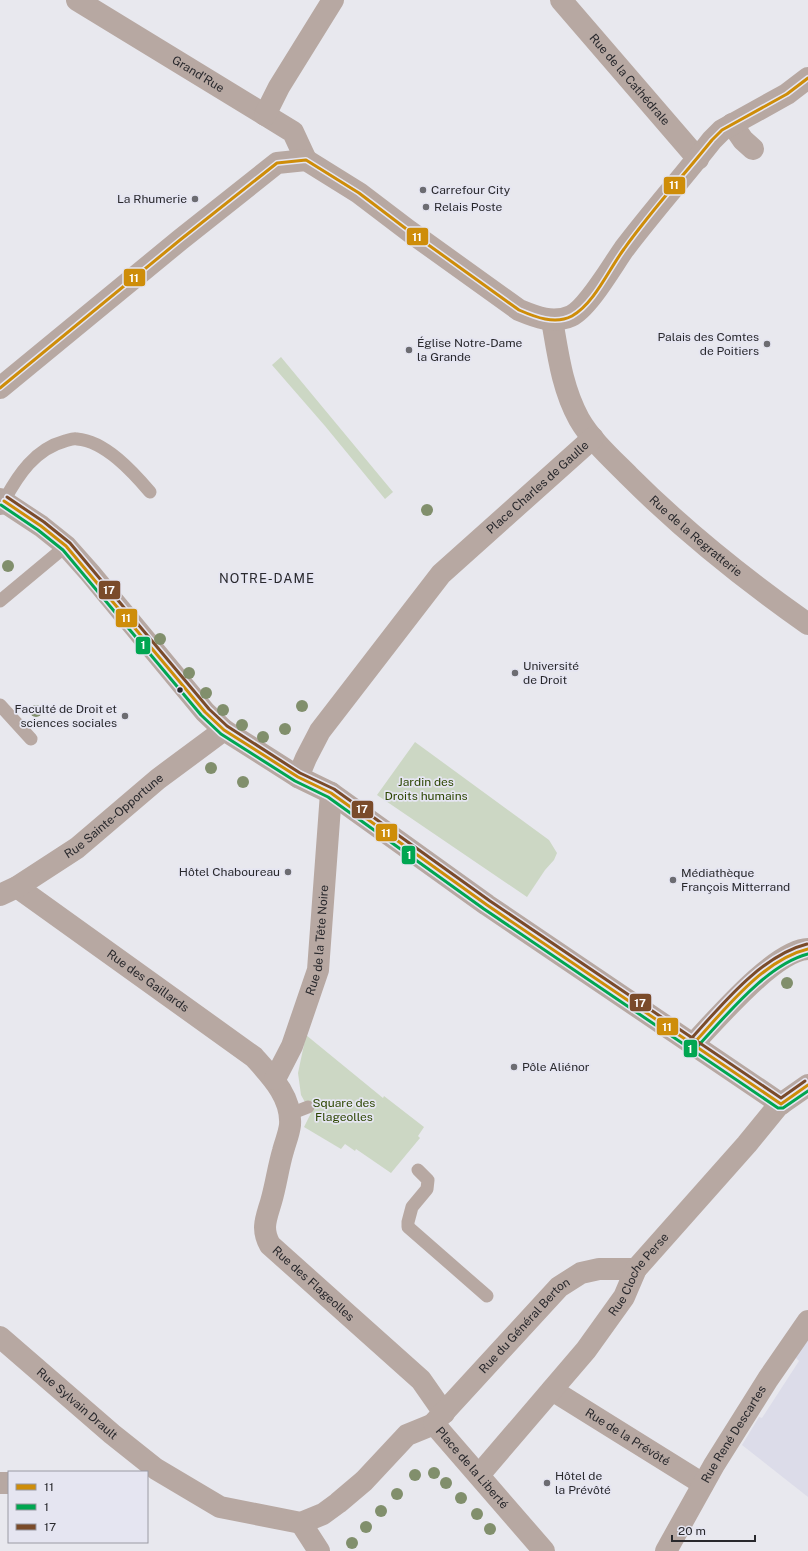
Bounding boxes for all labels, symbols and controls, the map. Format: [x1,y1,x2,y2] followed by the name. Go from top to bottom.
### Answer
[586,31,673,128] street label: Rue de la Cathédrale
[169,53,227,95] street label: Grand'Rue
[663,176,686,195] line badge: 11
[669,179,679,191] text: 11
[431,183,511,197] place label: Carrefour City
[418,185,428,195] marker: Carrefour City
[117,192,187,206] place label: La Rhumerie
[190,194,200,204] marker: La Rhumerie
[434,200,503,214] place label: Relais Poste
[421,202,431,212] marker: Relais Poste
[406,227,429,246] line badge: 11
[412,231,422,243] text: 11
[123,268,146,287] line badge: 11
[129,272,139,284] text: 11
[658,330,759,358] place label: Palais des Comtes de Poitiers
[417,336,523,364] place label: Église Notre-Dame la Grande
[762,339,772,349] marker: Palais des Comtes de Poitiers
[404,345,414,355] marker: Église Notre-Dame la Grande
[484,438,592,537] street label: Place Charles de Gaulle
[647,493,745,580] street label: Rue de la Regratterie
[219,571,315,586] district label: NOTRE-DAME
[98,580,121,600] line badge: 17
[103,584,115,596] text: 17
[115,608,138,628] line badge: 11
[121,612,131,624] text: 11
[135,636,151,655] line badge: 1
[141,639,145,651] text: 1
[523,659,579,687] place label: Université de Droit
[510,668,520,678] marker: Université de Droit
[175,685,185,695] unlabelled marker
[15,702,117,730] place label: Faculté de Droit et sciences sociales
[120,711,130,721] marker: Faculté de Droit et sciences sociales
[62,771,166,861] street label: Rue Sainte-Opportune
[384,775,468,803] park label: Jardin des Droits humains
[351,800,374,819] line badge: 17
[356,803,368,815] text: 17
[375,823,398,842] line badge: 11
[381,827,391,839] text: 11
[401,845,416,865] line badge: 1
[407,849,411,861] text: 1
[179,865,280,879] place label: Hôtel Chaboureau
[681,866,790,894] place label: Médiathèque François Mitterrand
[283,867,293,877] marker: Hôtel Chaboureau
[668,875,678,885] marker: Médiathèque François Mitterrand
[303,884,331,997] street label: Rue de la Tête Noire
[104,947,191,1015] street label: Rue des Gaillards
[629,993,652,1012] line badge: 17
[634,997,646,1009] text: 17
[656,1017,679,1036] line badge: 11
[662,1021,672,1033] text: 11
[683,1039,698,1058] line badge: 1
[688,1043,692,1055] text: 1
[522,1060,590,1074] place label: Pôle Aliénor
[509,1062,519,1072] marker: Pôle Aliénor
[313,1096,375,1124] park label: Square des Flageolles
[606,1230,672,1319] street label: Rue Cloche Perse
[269,1243,357,1324] street label: Rue des Flageolles
[476,1275,572,1376] street label: Rue du Général Berton
[34,1365,121,1443] street label: Rue Sylvain Drault
[698,1383,769,1485] street label: Rue René Descartes
[583,1405,673,1469] street label: Rue de la Prévôté
[433,1424,511,1512] street label: Place de la Liberté
[555,1469,611,1497] place label: Hôtel de la Prévôté
[8,1471,148,1543] legend
[542,1478,552,1488] marker: Hôtel de la Prévôté
[44,1480,54,1494] text: 11
[44,1500,49,1514] text: 1
[672,1517,755,1543] scale bar
[44,1520,56,1534] text: 17
[678,1524,706,1538] text: 20 m

